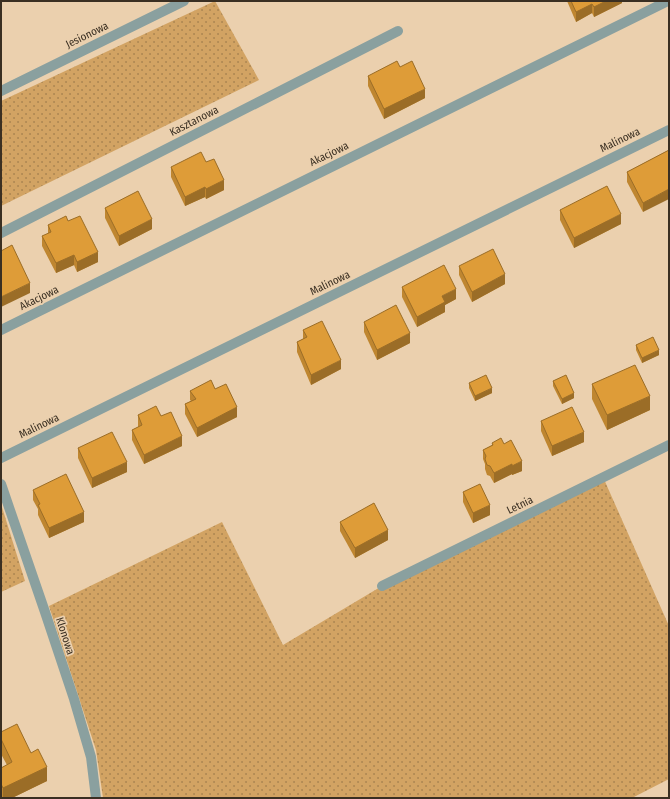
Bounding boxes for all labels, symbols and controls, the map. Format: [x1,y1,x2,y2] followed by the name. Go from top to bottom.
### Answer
[64,19,110,51] street label: Jesionowa
[167,103,221,139] street label: Kasztanowa
[598,125,642,155] street label: Malinowa
[307,139,351,169] street label: Akacjowa
[308,268,352,298] street label: Malinowa
[17,283,61,313] street label: Akacjowa
[17,411,61,441] street label: Malinowa
[505,493,535,517] street label: Letnia
[53,616,77,656] street label: Klonowa

